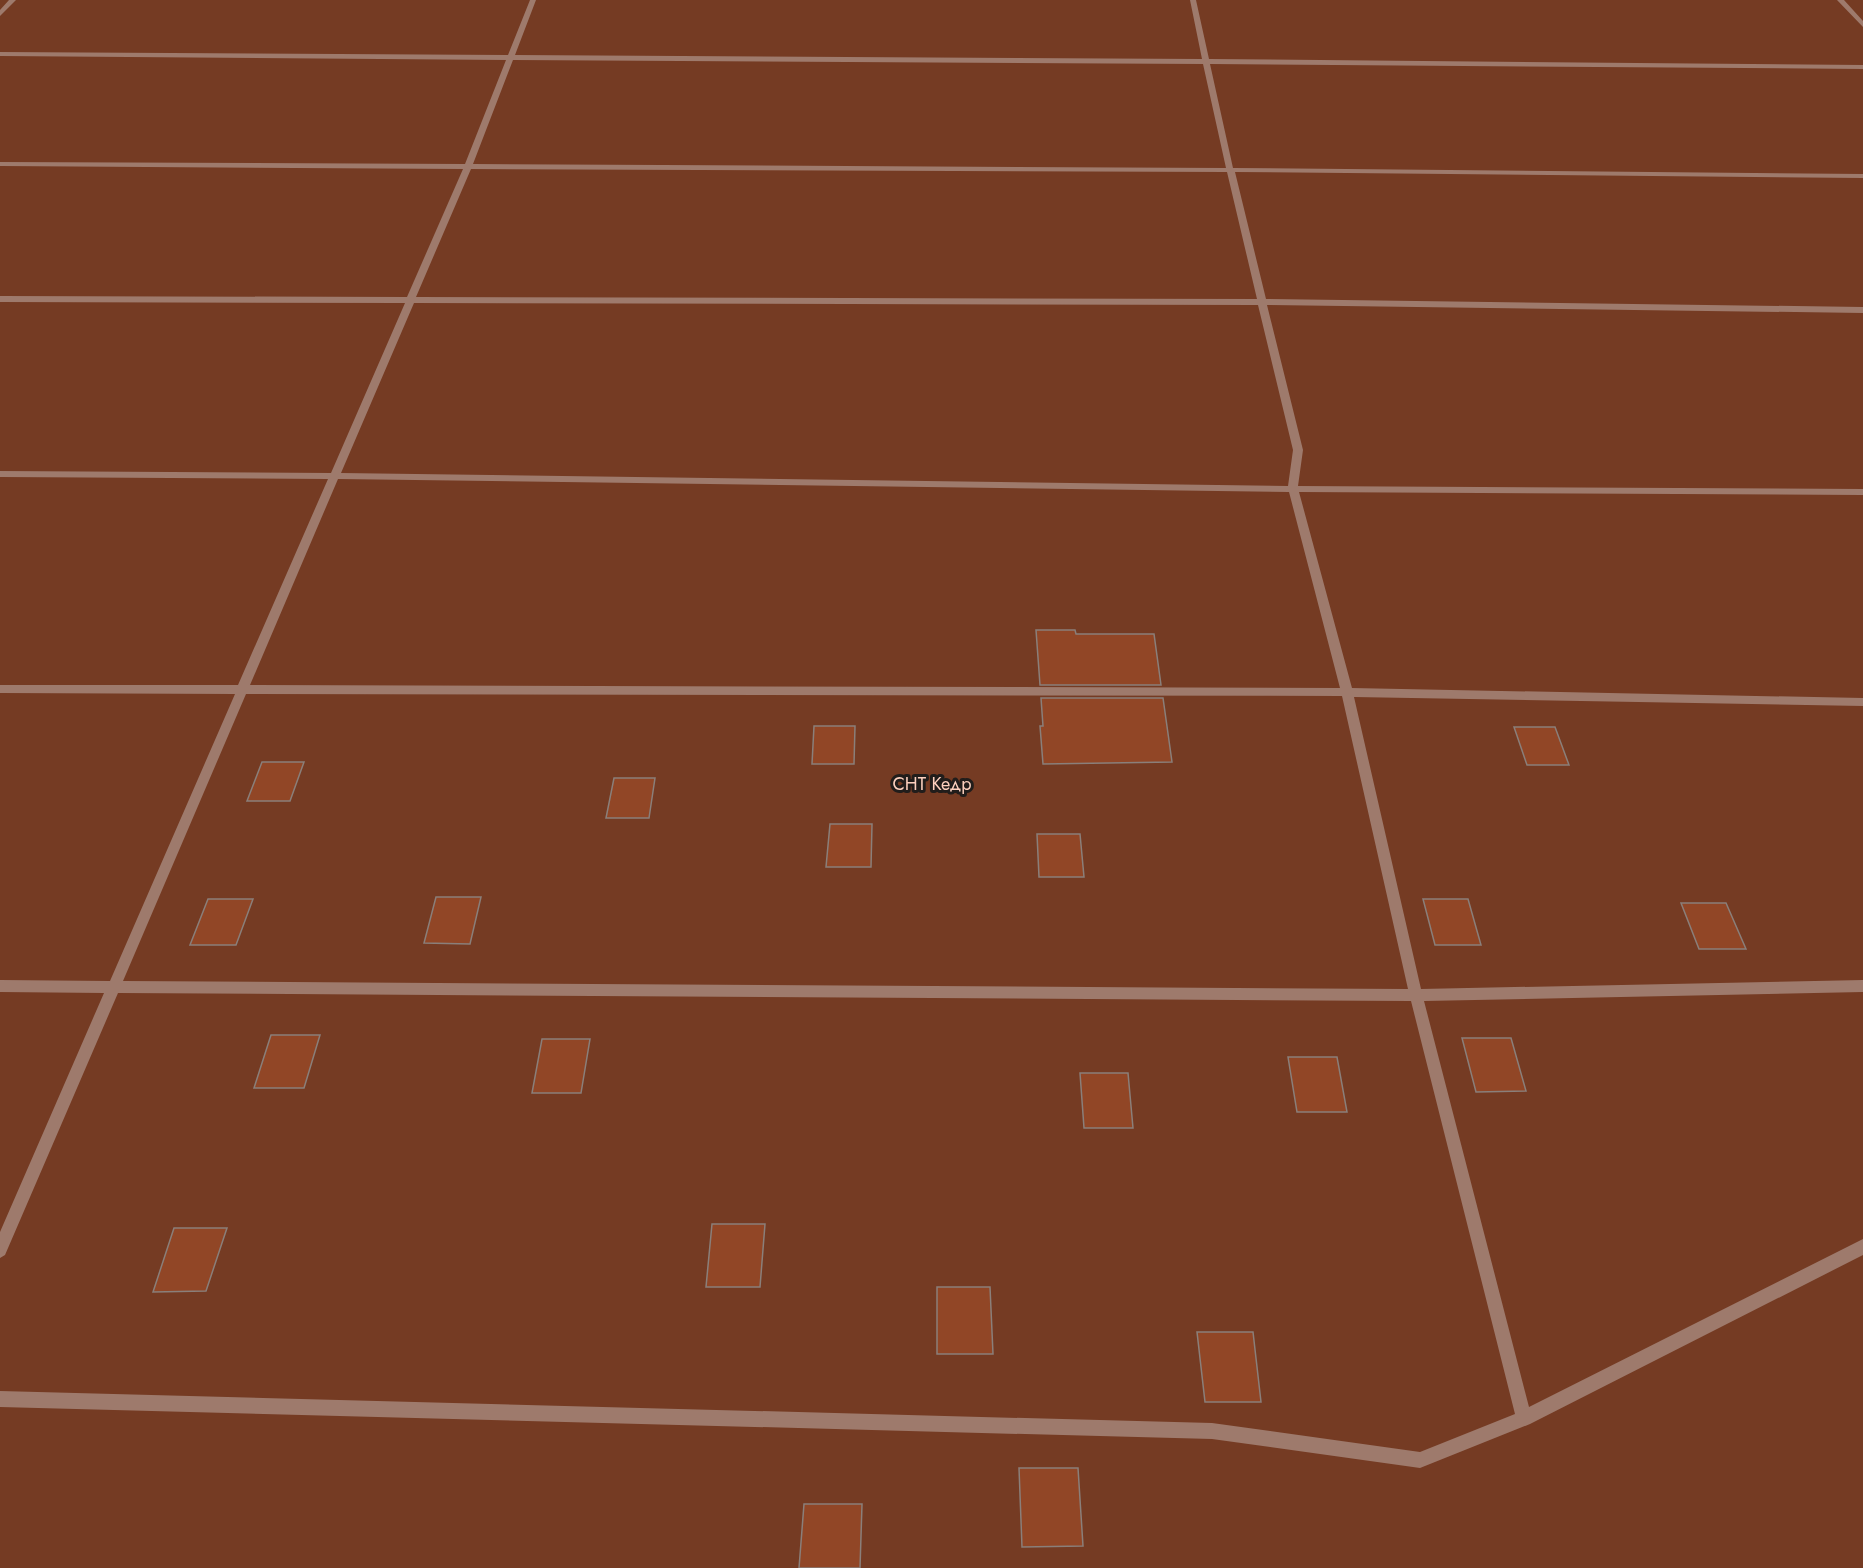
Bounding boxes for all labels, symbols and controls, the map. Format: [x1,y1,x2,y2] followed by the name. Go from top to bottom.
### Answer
[892,771,972,797] park label: СНТ Кедр

